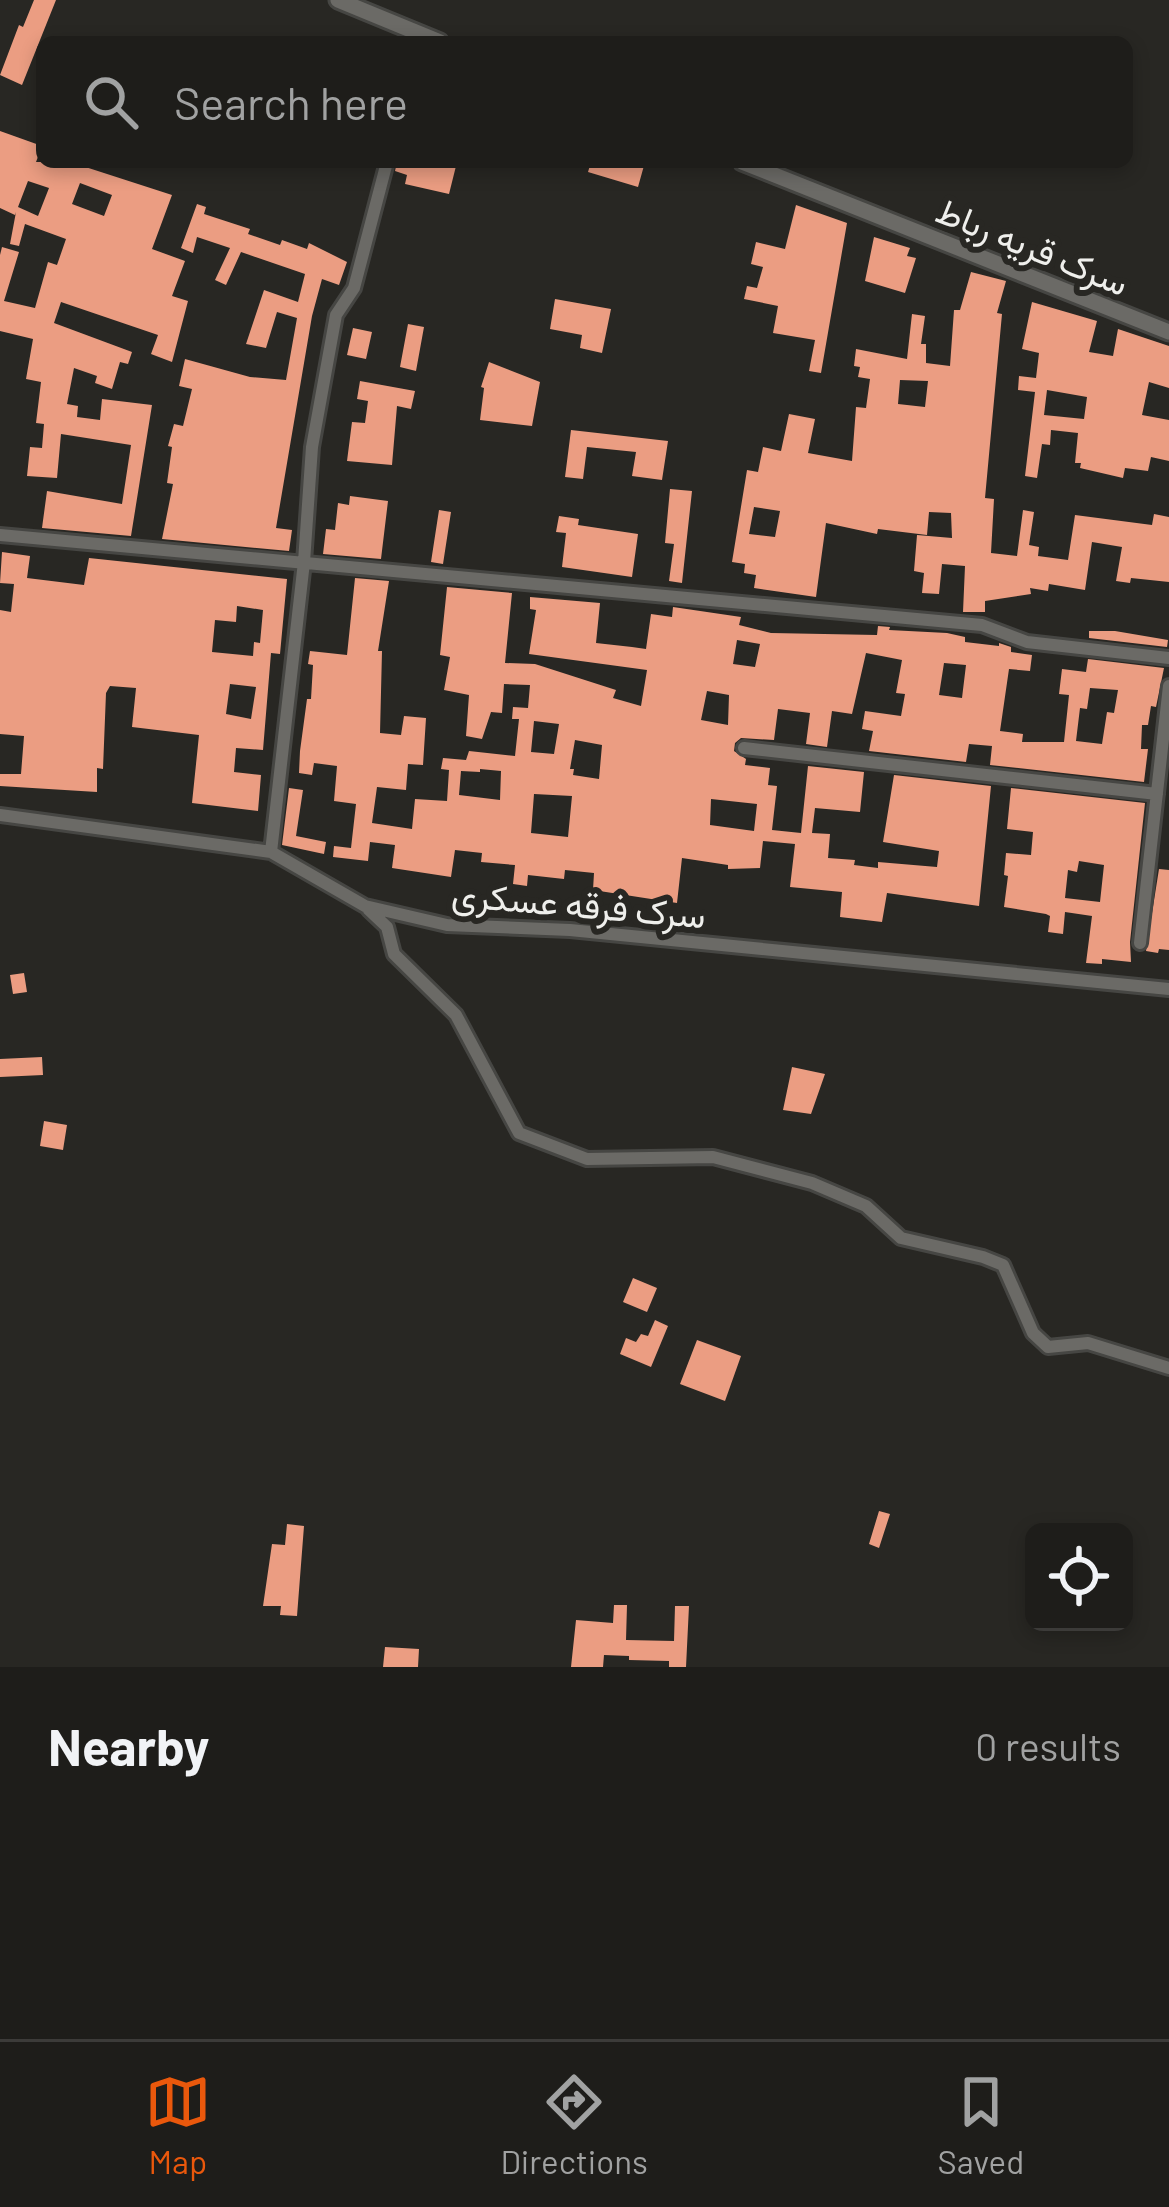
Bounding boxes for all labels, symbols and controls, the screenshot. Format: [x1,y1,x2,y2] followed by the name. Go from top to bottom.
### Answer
[36,36,1133,168] search box
[78,69,144,135] icon: search
[174,75,408,129] text: Search here
[930,187,1135,306] street label: سرک قریه رباط
[450,870,708,939] street label: سرک فرقه عسکری
[1025,1523,1133,1631] map controls
[1025,1523,1133,1631] button: locate
[48,1715,209,1776] text: Nearby
[975,1722,1121,1769] text: 0 results
[145,2069,211,2181] tab: Map
[500,2069,648,2181] tab: Directions
[938,2069,1024,2181] tab: Saved

